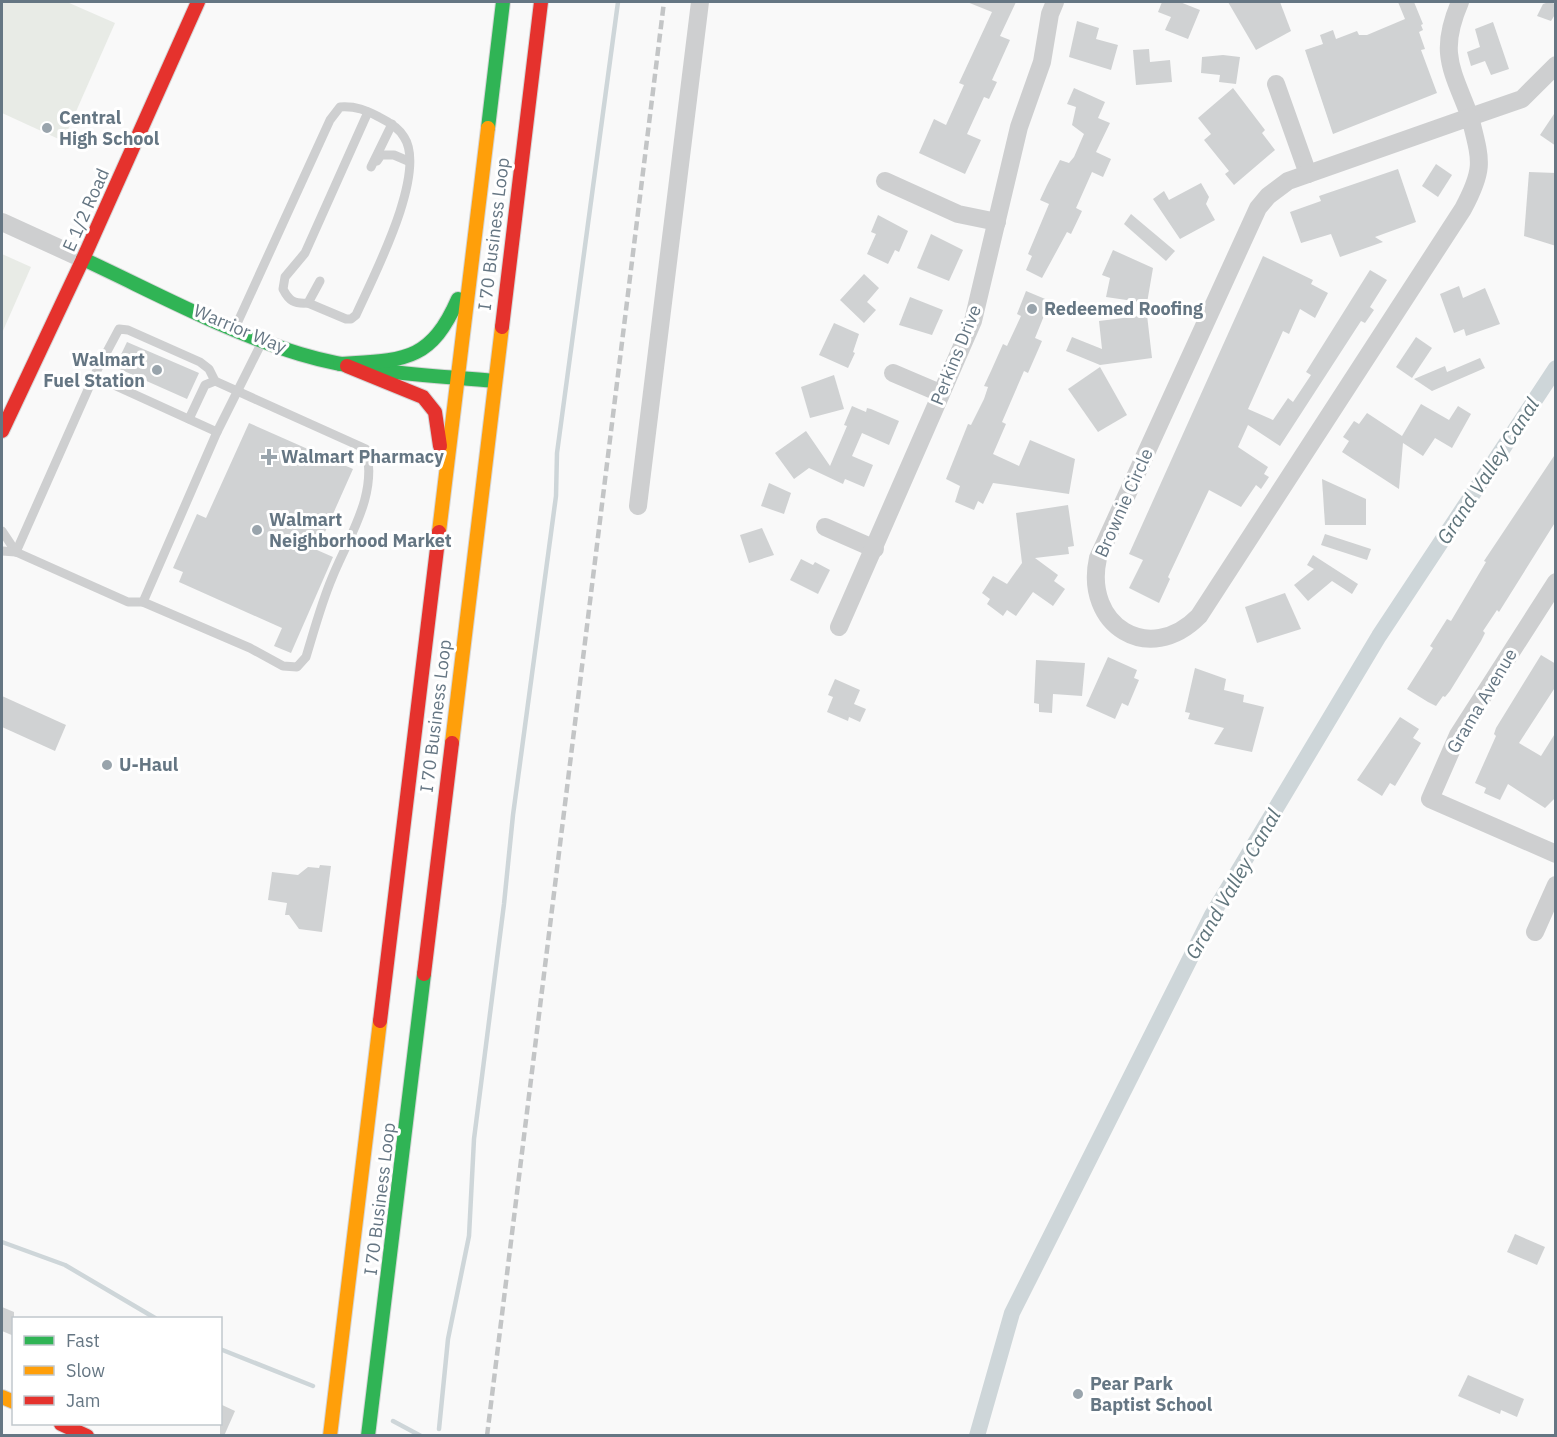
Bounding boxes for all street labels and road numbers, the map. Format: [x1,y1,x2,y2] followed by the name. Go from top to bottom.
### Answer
[473,156,514,312] street label: I 70 Business Loop
[57,165,114,255] street label: E 1/2 Road
[190,299,290,358] street label: Warrior Way
[925,301,986,408] street label: Perkins Drive
[1089,445,1158,561] street label: Brownie Circle
[415,638,456,794] street label: I 70 Business Loop
[1441,644,1522,757] street label: Grama Avenue
[359,1121,400,1277] street label: I 70 Business Loop

